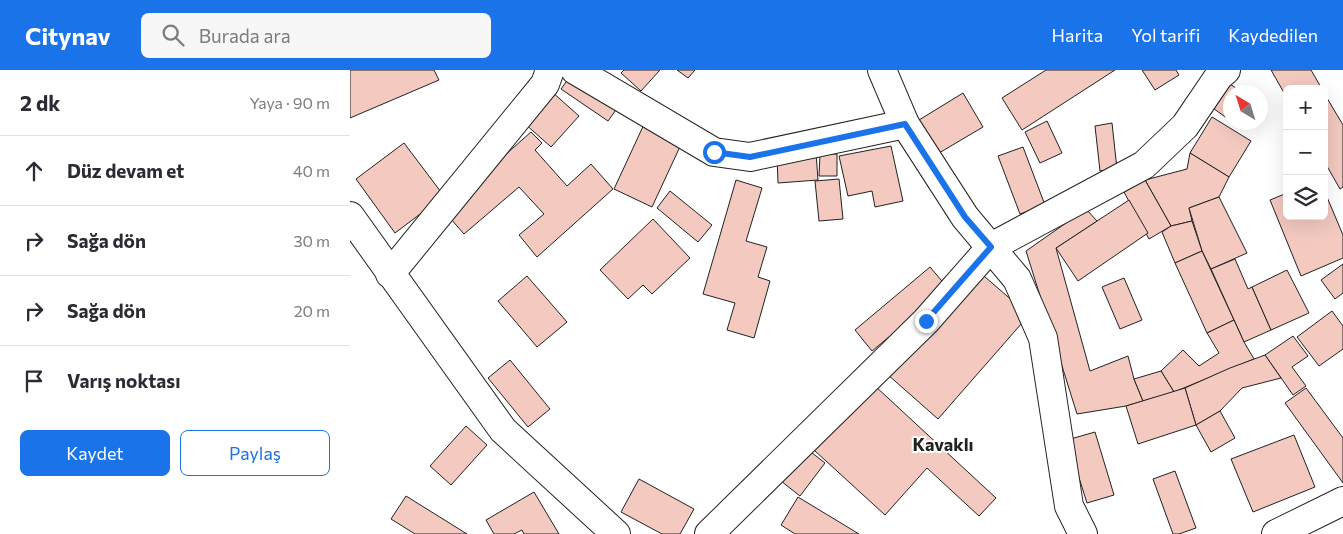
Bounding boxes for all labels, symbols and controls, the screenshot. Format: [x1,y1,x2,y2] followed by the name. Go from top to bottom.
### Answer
[141,13,491,58] search box
[25,21,111,50] text: Citynav
[159,21,187,49] icon: search
[199,24,291,47] text: Burada ara
[1052,24,1103,46] text: Harita
[1131,24,1200,46] text: Yol tarifi
[1228,24,1318,46] text: Kaydedilen
[1223,85,1268,130] north arrow
[1283,85,1328,220] map controls
[1283,85,1328,130] button: +
[20,90,60,115] text: 2 dk
[249,93,330,112] text: Yaya · 90 m
[1283,130,1328,175] button: −
[703,141,726,164] route start
[20,157,48,185] icon: ahead
[67,159,184,182] text: Düz devam et
[293,161,330,180] text: 40 m
[1283,175,1328,220] button: layers
[20,227,48,255] icon: right
[67,229,146,252] text: Sağa dön
[293,231,330,250] text: 30 m
[20,297,48,325] icon: right
[67,299,146,322] text: Sağa dön
[294,301,330,320] text: 20 m
[915,310,938,333] route end
[20,367,48,395] icon: arrive
[67,369,180,392] text: Varış noktası
[20,430,170,476] button: Kaydet
[180,430,330,476] button: Paylaş
[912,433,974,455] district label: Kavaklı

